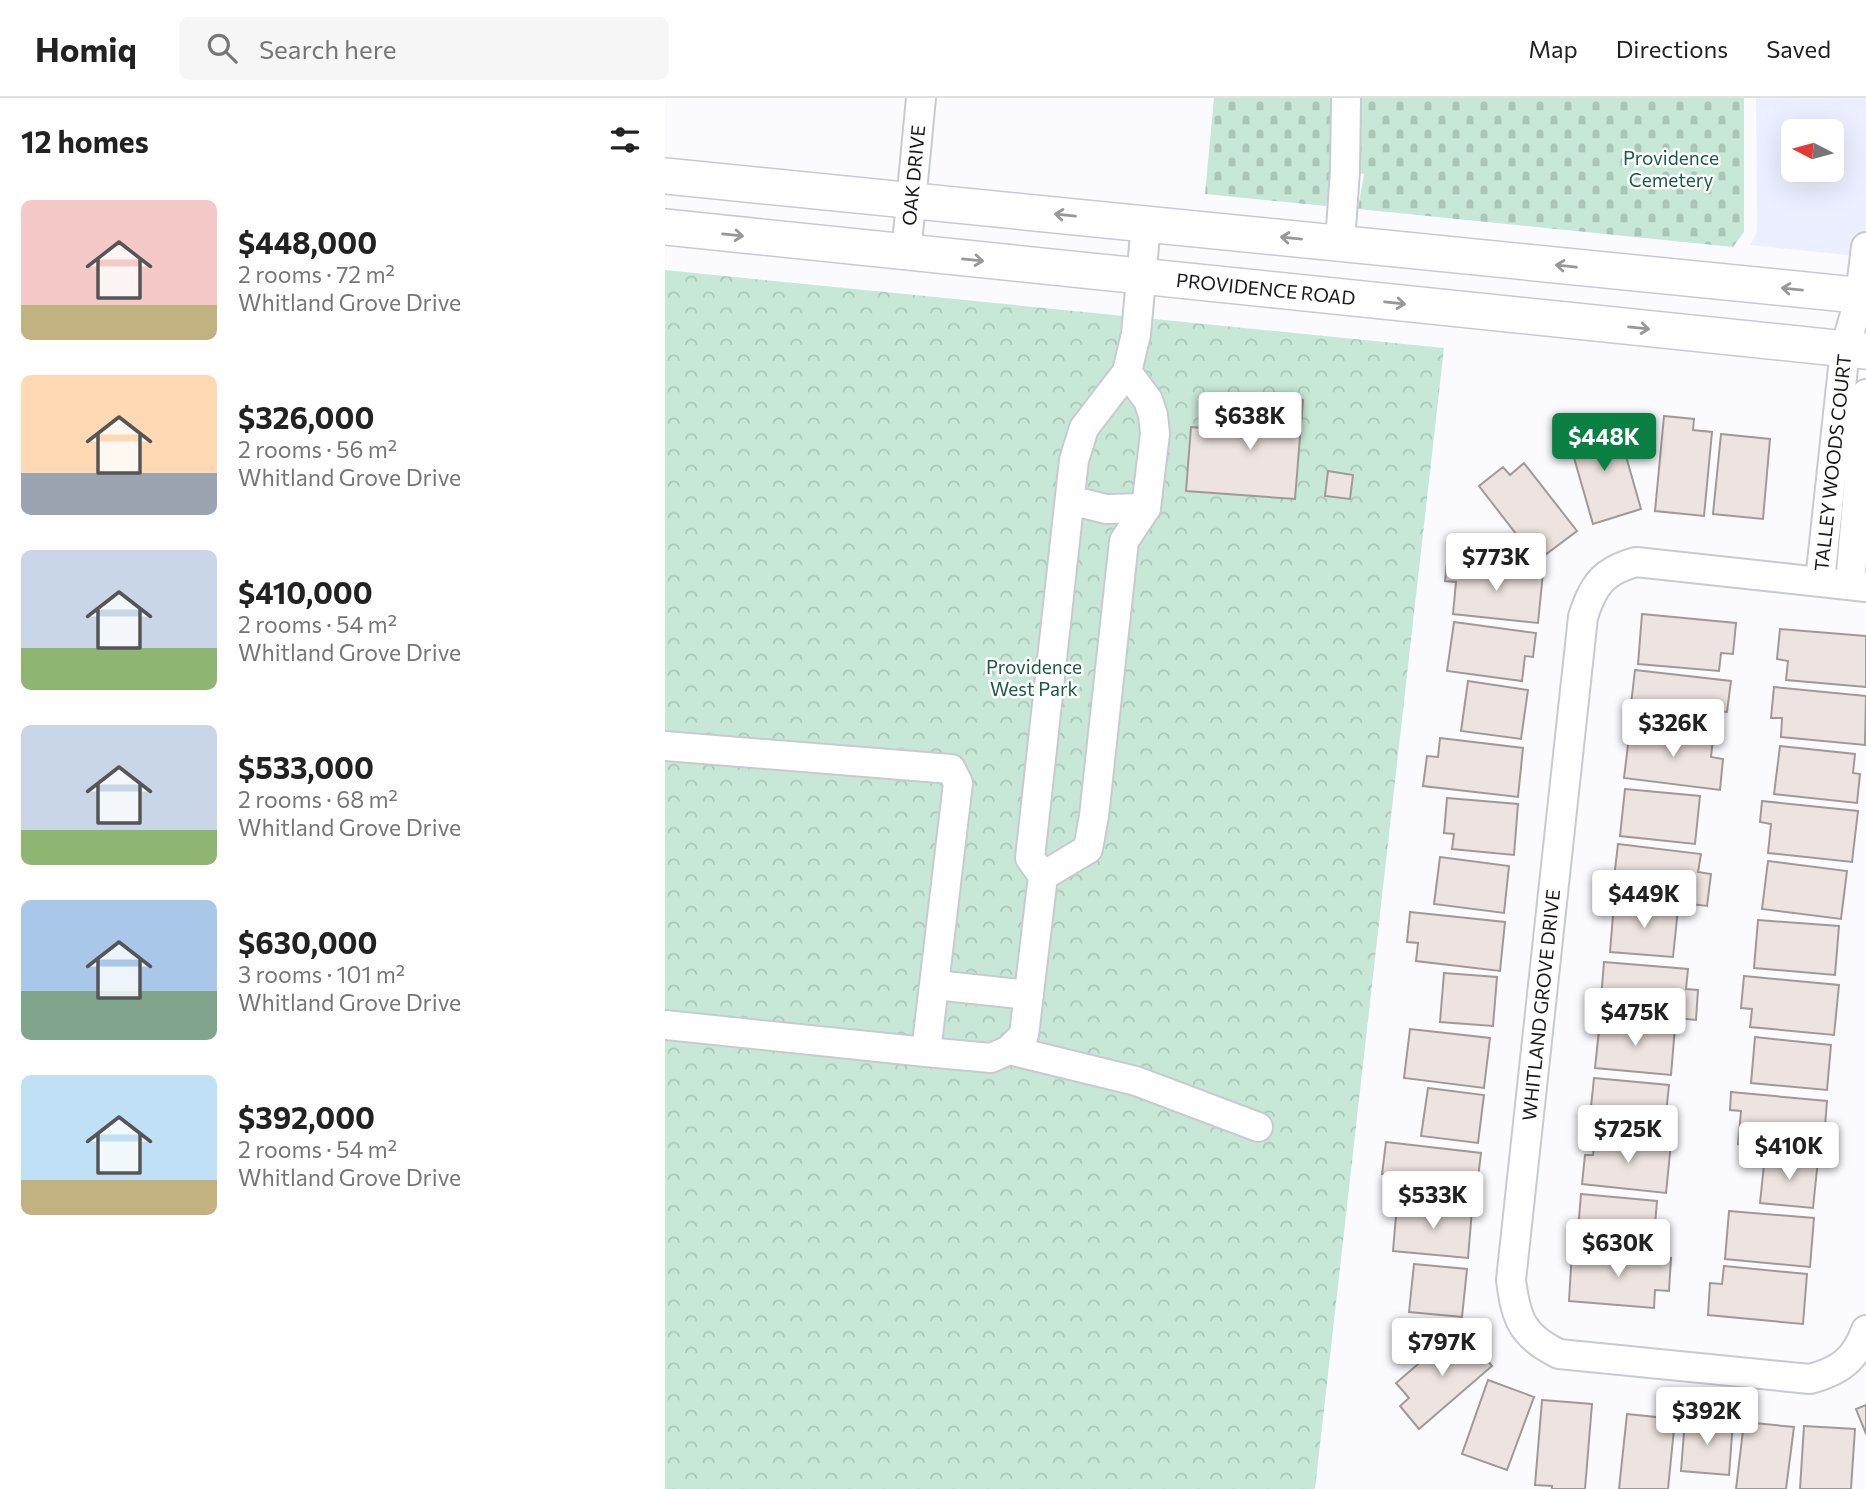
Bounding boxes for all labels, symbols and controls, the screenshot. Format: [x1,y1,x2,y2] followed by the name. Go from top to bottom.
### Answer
[179,17,669,80] search box
[35,28,137,69] text: Homiq
[203,29,241,67] icon: search
[259,33,396,64] text: Search here
[1528,34,1578,63] text: Map
[1616,34,1728,63] text: Directions
[1766,34,1831,63] text: Saved
[1781,119,1845,182] north arrow
[1781,119,1844,182] map controls
[606,121,644,159] icon: filters
[21,122,149,159] text: 12 homes
[897,124,929,227] street label: OAK DRIVE
[1623,146,1719,191] park label: Providence Cemetery
[1054,208,1076,221] one-way arrow
[238,223,377,260] text: $448,000
[77,228,161,312] icon: home
[721,228,744,241] one-way arrow
[1280,231,1303,244] one-way arrow
[962,254,984,267] one-way arrow
[1555,259,1578,272] one-way arrow
[238,260,395,288] text: 2 rooms · 72 m²
[1175,268,1357,309] street label: PROVIDENCE ROAD
[1782,282,1804,295] one-way arrow
[238,288,461,316] text: Whitland Grove Drive
[1383,297,1406,310] one-way arrow
[1627,322,1650,335] one-way arrow
[1809,353,1855,573] street label: TALLEY WOODS COURT
[1201,392,1299,452] pin: $638K
[238,398,374,435] text: $326,000
[1215,401,1285,429] text: $638K
[77,403,161,487] icon: home
[1555,414,1653,473] pin: $448K
[1568,422,1640,450] text: $448K
[238,435,397,463] text: 2 rooms · 56 m²
[238,463,461,491] text: Whitland Grove Drive
[1447,533,1545,593] pin: $773K
[1462,542,1530,570] text: $773K
[238,573,373,610] text: $410,000
[77,578,161,662] icon: home
[238,610,397,638] text: 2 rooms · 54 m²
[238,638,461,666] text: Whitland Grove Drive
[986,655,1082,700] park label: Providence West Park
[1624,700,1722,759] pin: $326K
[1638,708,1708,736] text: $326K
[238,748,374,785] text: $533,000
[77,753,161,837] icon: home
[238,785,398,813] text: 2 rooms · 68 m²
[238,813,461,841] text: Whitland Grove Drive
[1595,870,1693,930] pin: $449K
[1608,879,1680,907] text: $449K
[1517,888,1564,1122] street label: WHITLAND GROVE DRIVE
[238,923,377,960] text: $630,000
[77,928,161,1012] icon: home
[238,960,405,988] text: 3 rooms · 101 m²
[238,988,461,1016] text: Whitland Grove Drive
[1586,988,1684,1048] pin: $475K
[1601,997,1669,1025] text: $475K
[238,1098,375,1135] text: $392,000
[77,1103,161,1187] icon: home
[1579,1105,1677,1165] pin: $725K
[1594,1114,1662,1142] text: $725K
[1740,1122,1838,1182] pin: $410K
[1755,1131,1823,1159] text: $410K
[238,1135,397,1163] text: 2 rooms · 54 m²
[238,1163,461,1191] text: Whitland Grove Drive
[1384,1172,1482,1231] pin: $533K
[1398,1180,1468,1208] text: $533K
[1569,1220,1667,1279] pin: $630K
[1582,1228,1654,1256] text: $630K
[1393,1318,1491,1378] pin: $797K
[1408,1327,1476,1355] text: $797K
[1658,1388,1756,1447] pin: $392K
[1672,1396,1742,1424] text: $392K

